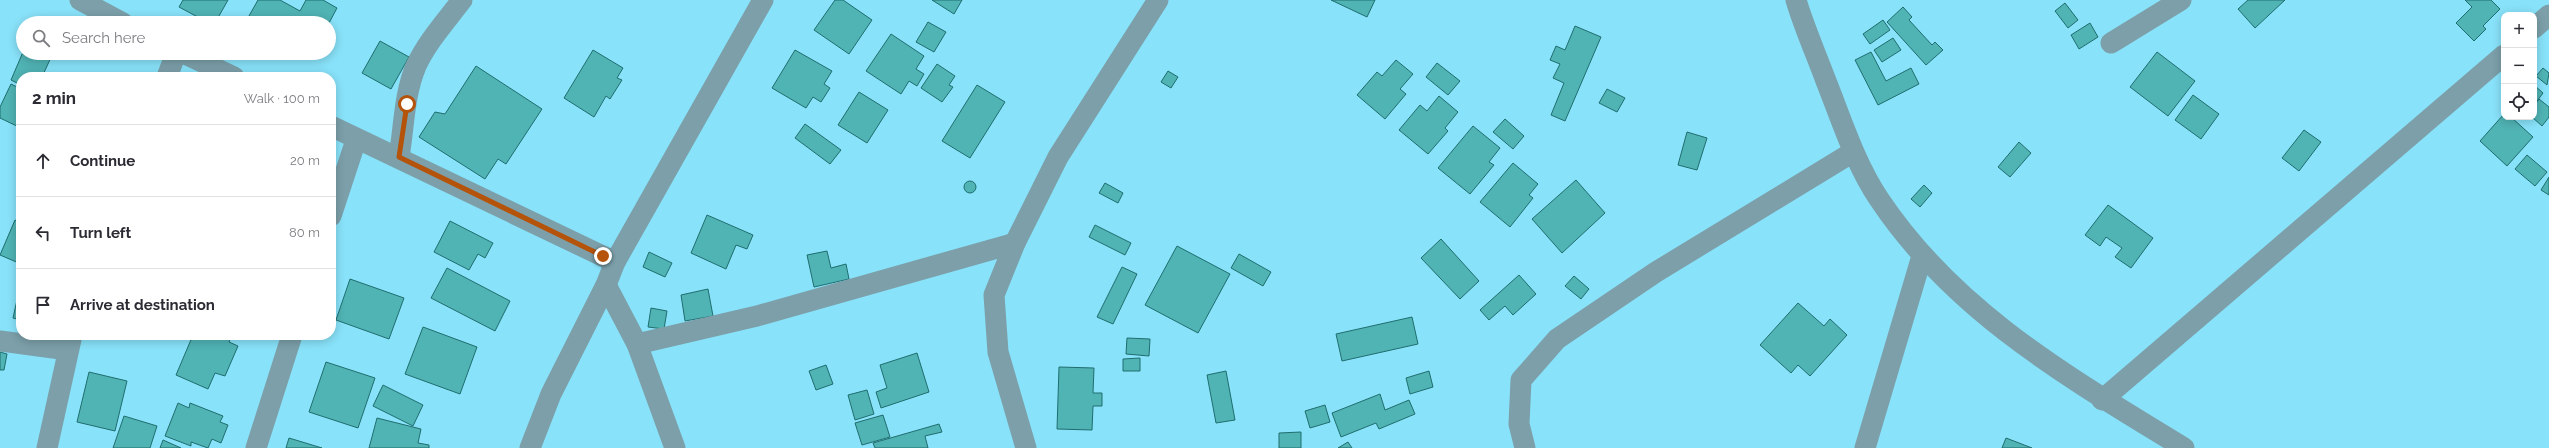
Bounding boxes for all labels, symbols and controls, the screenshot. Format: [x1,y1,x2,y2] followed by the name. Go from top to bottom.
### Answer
[2501,12,2537,120] map controls
[2501,12,2537,48] button: +
[16,16,336,60] search box
[30,27,52,49] icon: search
[62,29,145,47] text: Search here
[2501,48,2537,84] button: −
[2501,84,2537,120] button: locate
[32,88,76,108] text: 2 min
[244,91,320,106] text: Walk · 100 m
[398,95,416,113] route start
[32,150,54,172] icon: ahead
[70,152,135,170] text: Continue
[290,153,320,168] text: 20 m
[32,222,54,244] icon: left
[70,224,131,242] text: Turn left
[289,225,320,240] text: 80 m
[594,247,612,265] route end
[32,294,54,316] icon: arrive
[70,296,215,314] text: Arrive at destination

